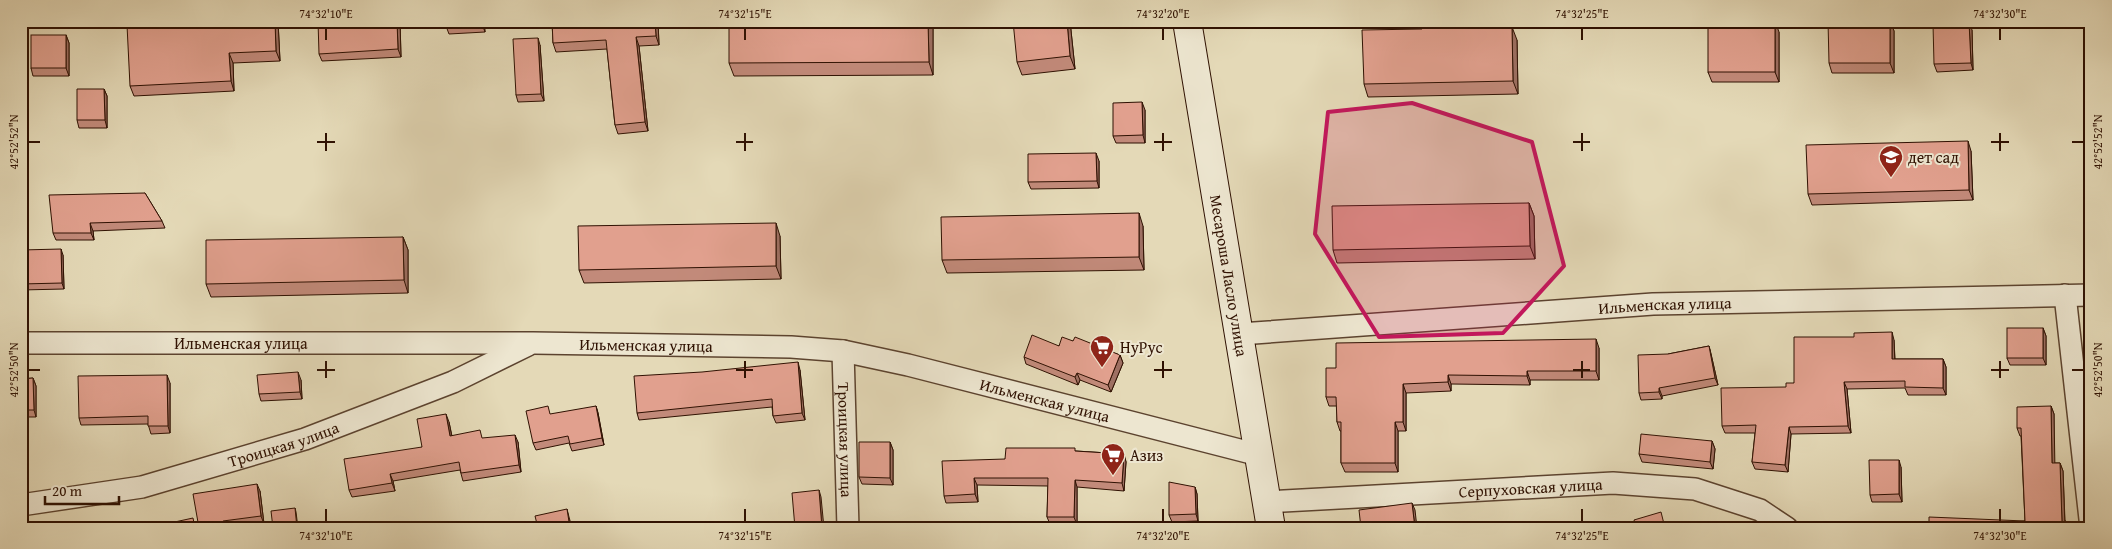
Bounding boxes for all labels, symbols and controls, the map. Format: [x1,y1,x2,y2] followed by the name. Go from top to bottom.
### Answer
[299,5,353,22] text: 74°32'10"E
[718,5,772,22] text: 74°32'15"E
[1136,5,1190,22] text: 74°32'20"E
[1555,5,1609,22] text: 74°32'25"E
[1973,5,2027,22] text: 74°32'30"E
[5,114,22,170] text: 42°52'52"N
[2089,114,2106,170] text: 42°52'52"N
[1878,144,1904,178] school or university icon: дет сад
[1908,145,1959,169] place label: дет сад
[1204,193,1254,359] street label: Месароша Ласло улица
[1598,290,1732,320] street label: Ильменская улица
[174,331,308,355] street label: Ильменская улица
[579,332,713,358] street label: Ильменская улица
[1089,334,1115,368] supermarket icon: НуРус
[1120,335,1163,359] place label: НуРус
[5,342,22,398] text: 42°52'50"N
[2089,342,2106,398] text: 42°52'50"N
[977,372,1113,428] street label: Ильменская улица
[832,382,859,498] street label: Троицкая улица
[225,415,343,473] street label: Троицкая улица
[1100,442,1126,476] supermarket icon: Азиз
[1130,443,1163,467] place label: Азиз
[1458,472,1604,503] street label: Серпуховская улица
[45,474,119,506] scale bar
[52,480,83,501] text: 20 m
[299,527,353,544] text: 74°32'10"E
[718,527,772,544] text: 74°32'15"E
[1136,527,1190,544] text: 74°32'20"E
[1555,527,1609,544] text: 74°32'25"E
[1973,527,2027,544] text: 74°32'30"E

